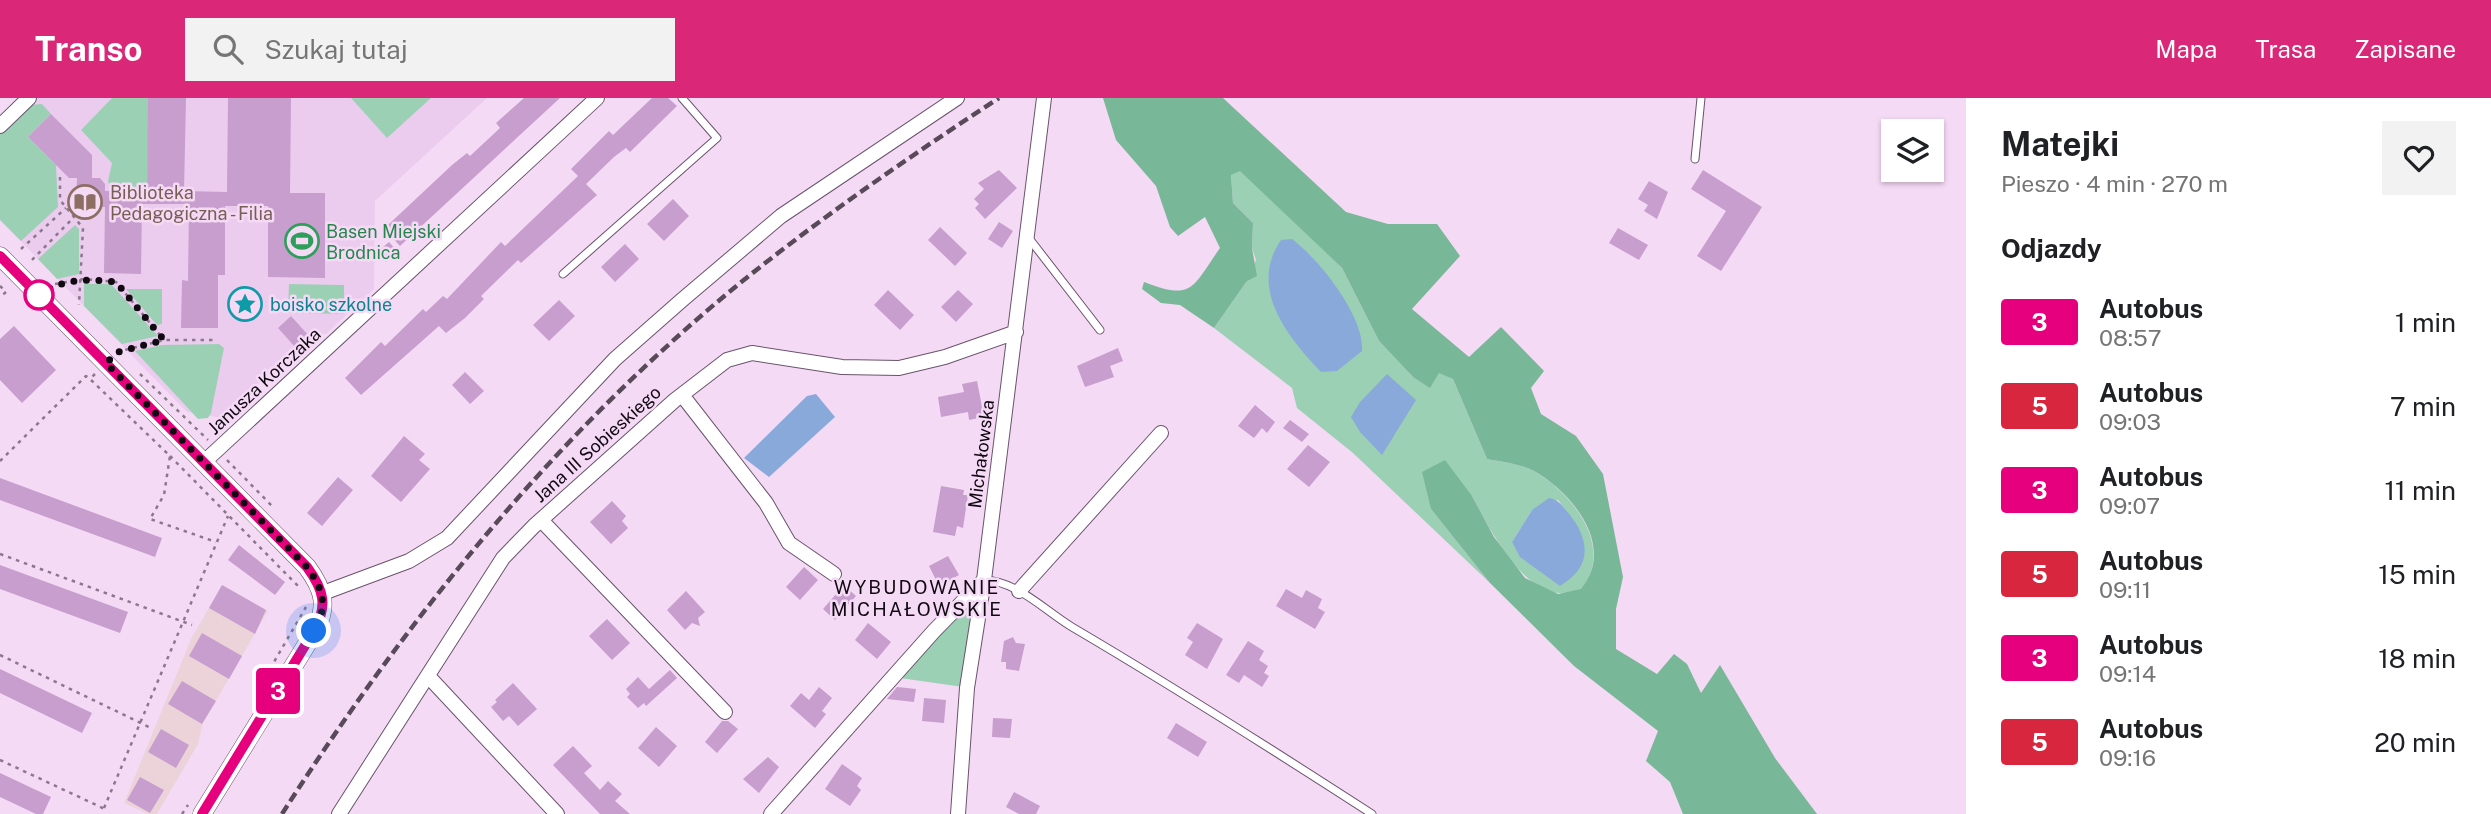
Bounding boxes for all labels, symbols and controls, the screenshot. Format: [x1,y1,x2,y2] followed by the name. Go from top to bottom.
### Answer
[185,18,675,81] search box
[35,30,143,68] text: Transo
[209,30,247,68] icon: search
[265,34,408,65] text: Szukaj tutaj
[2155,35,2217,63] text: Mapa
[2255,35,2316,63] text: Trasa
[2354,35,2456,63] text: Zapisane
[1881,119,1944,182] map controls
[1881,119,1944,182] button: layers
[2382,121,2456,195] button: heart
[2001,125,2119,163] text: Matejki
[2001,170,2228,197] text: Pieszo · 4 min · 270 m
[110,182,273,224] place label: Biblioteka Pedagogiczna - Filia
[66,183,104,221] library icon: Biblioteka Pedagogiczna - Filia
[326,221,441,263] place label: Basen Miejski Brodnica
[283,222,321,260] sports icon: Basen Miejski Brodnica
[2001,233,2102,264] text: Odjazdy
[24,280,54,310] unlabelled marker
[226,285,264,323] place icon: boisko szkolne
[2099,293,2203,324] text: Autobus
[270,294,392,315] place label: boisko szkolne
[2395,307,2456,338] text: 1 min
[2032,308,2047,336] text: 3
[203,323,325,439] street label: Janusza Korczaka
[2099,324,2162,351] text: 08:57
[2099,377,2203,408] text: Autobus
[529,381,665,507] street label: Jana III Sobieskiego
[2390,391,2456,422] text: 7 min
[2031,392,2048,420] text: 5
[964,399,998,509] street label: Michałowska
[2099,408,2161,435] text: 09:03
[2099,461,2203,492] text: Autobus
[2384,475,2456,506] text: 11 min
[2032,476,2047,504] text: 3
[2099,492,2160,519] text: 09:07
[2099,545,2203,576] text: Autobus
[2378,559,2456,590] text: 15 min
[2031,560,2048,588] text: 5
[831,576,1003,620] district label: WYBUDOWANIE MICHAŁOWSKIE
[2099,576,2151,603] text: 09:11
[296,613,331,648] your location
[2099,629,2203,660] text: Autobus
[2378,643,2456,674] text: 18 min
[2032,644,2047,672] text: 3
[2099,660,2156,687] text: 09:14
[255,668,301,714] line badge: 3
[270,677,286,705] text: 3
[2099,713,2203,744] text: Autobus
[2374,727,2456,758] text: 20 min
[2031,728,2048,756] text: 5
[2099,744,2156,771] text: 09:16

